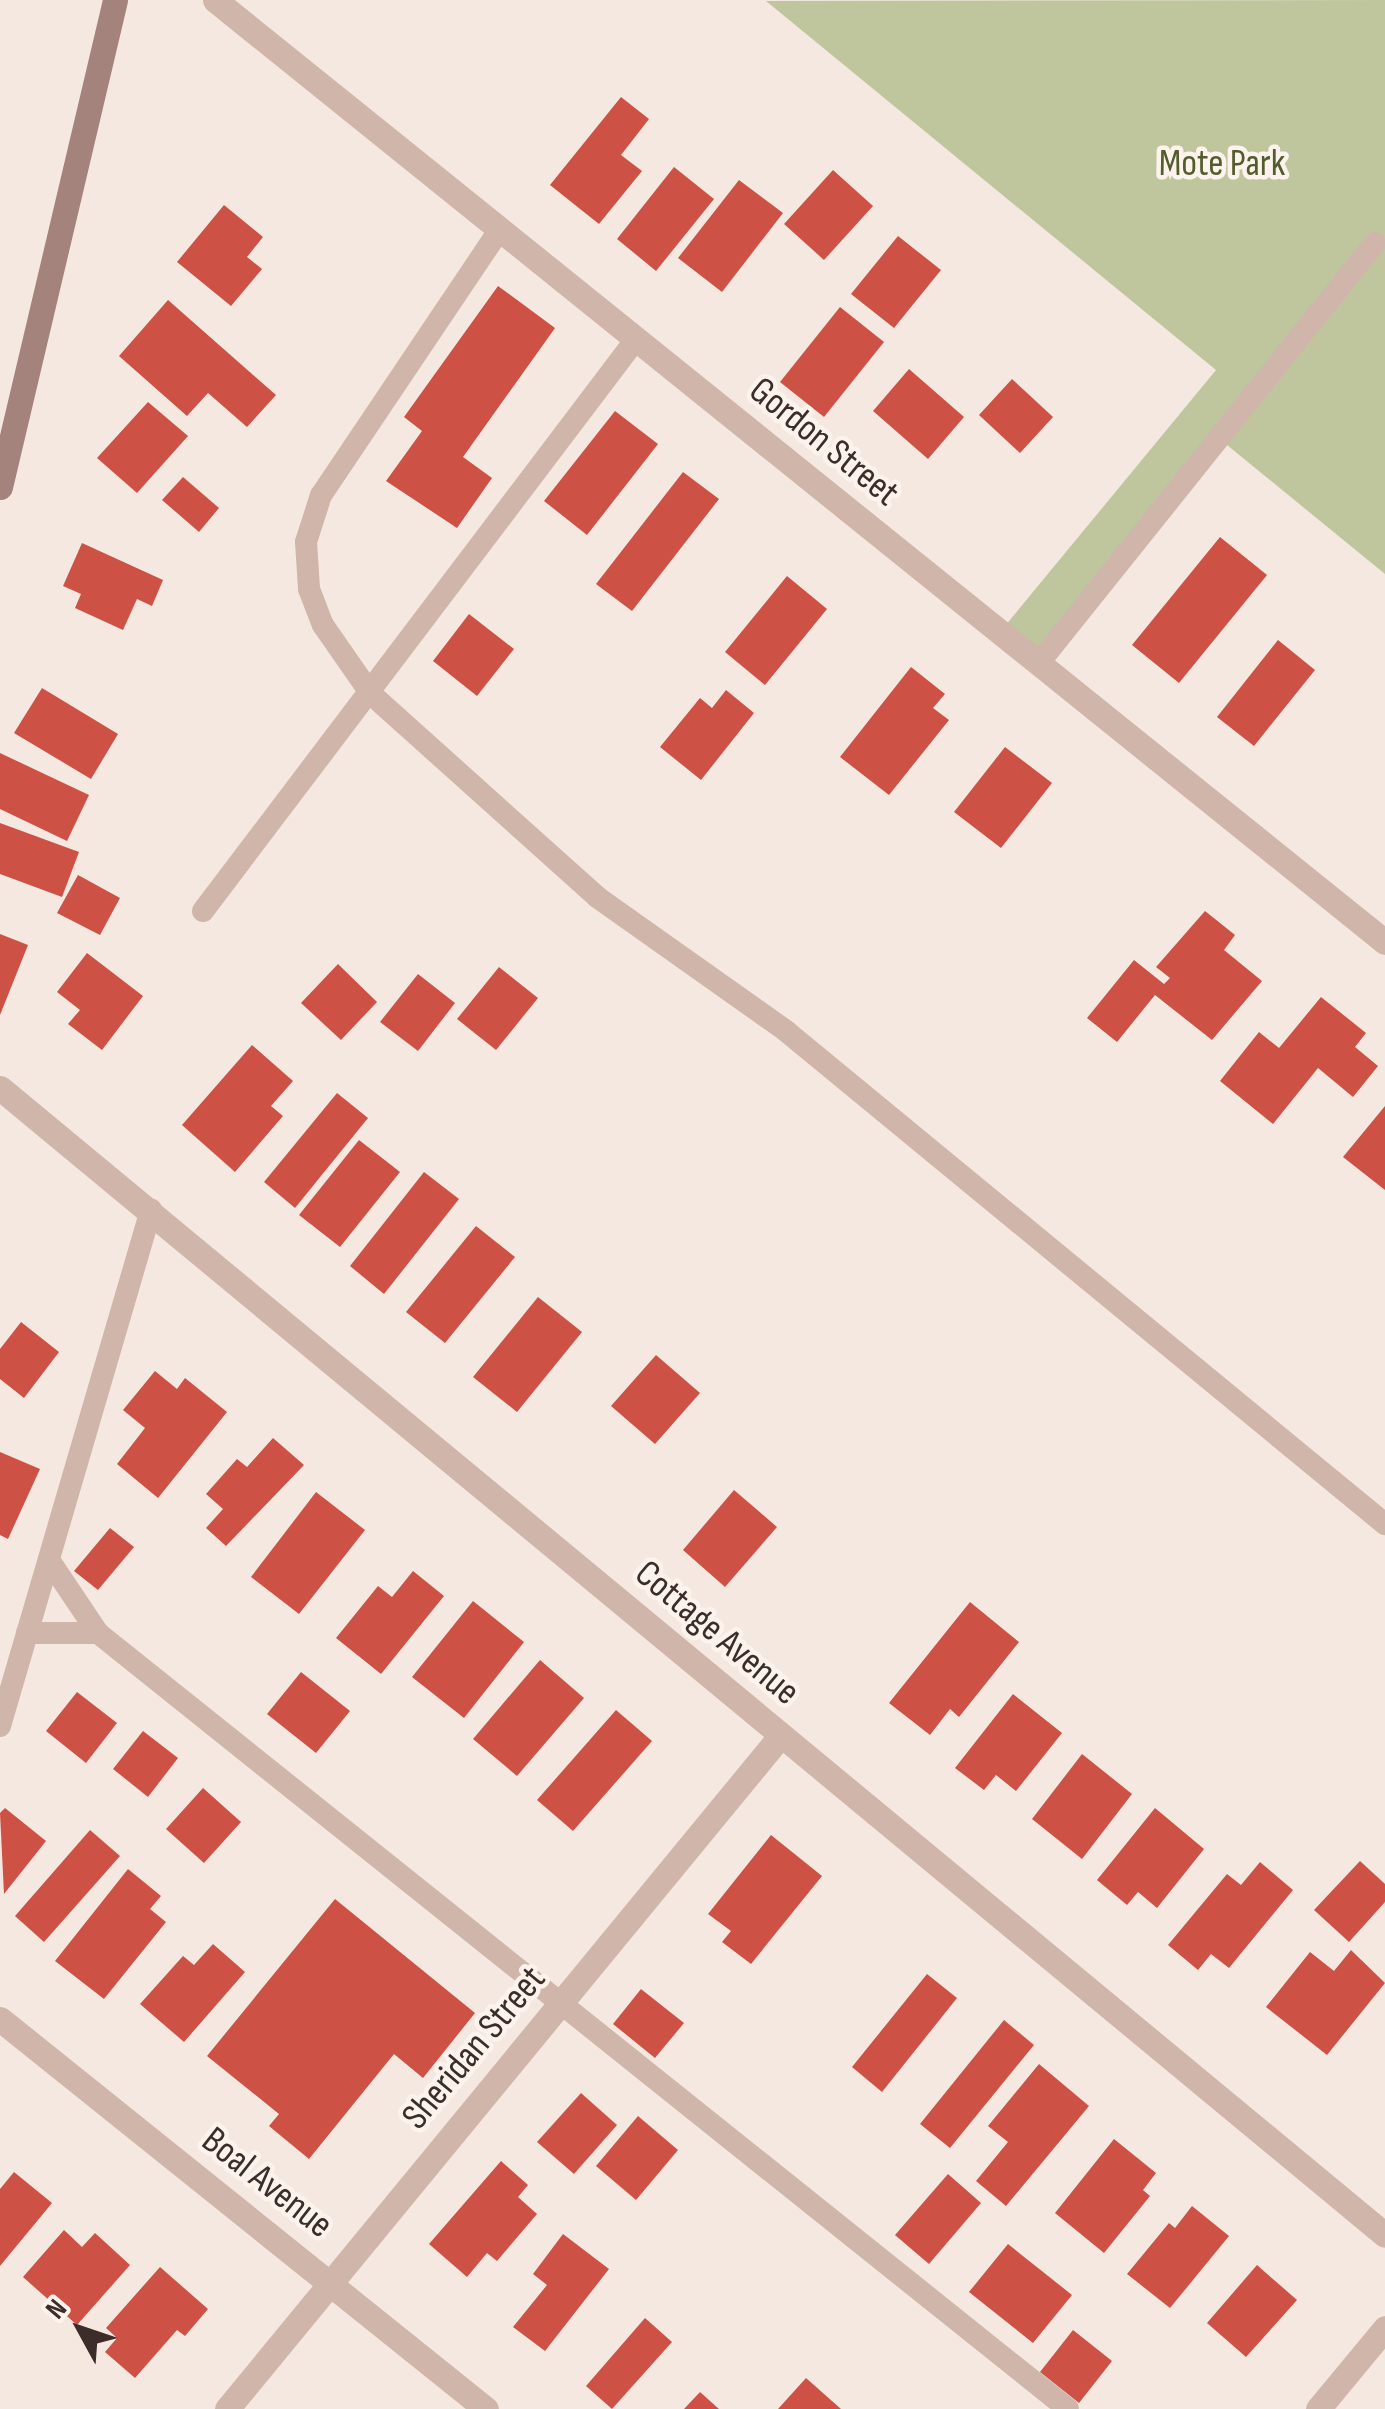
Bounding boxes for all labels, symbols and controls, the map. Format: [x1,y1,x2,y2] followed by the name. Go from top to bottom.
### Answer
[1159,141,1285,187] park label: Mote Park
[740,368,908,516] street label: Gordon Street
[625,1551,809,1715] street label: Cottage Avenue
[393,1957,555,2139] street label: Sheridan Street
[193,2118,341,2248] street label: Boal Avenue
[30,2279,130,2379] north arrow
[39,2293,74,2326] text: N

